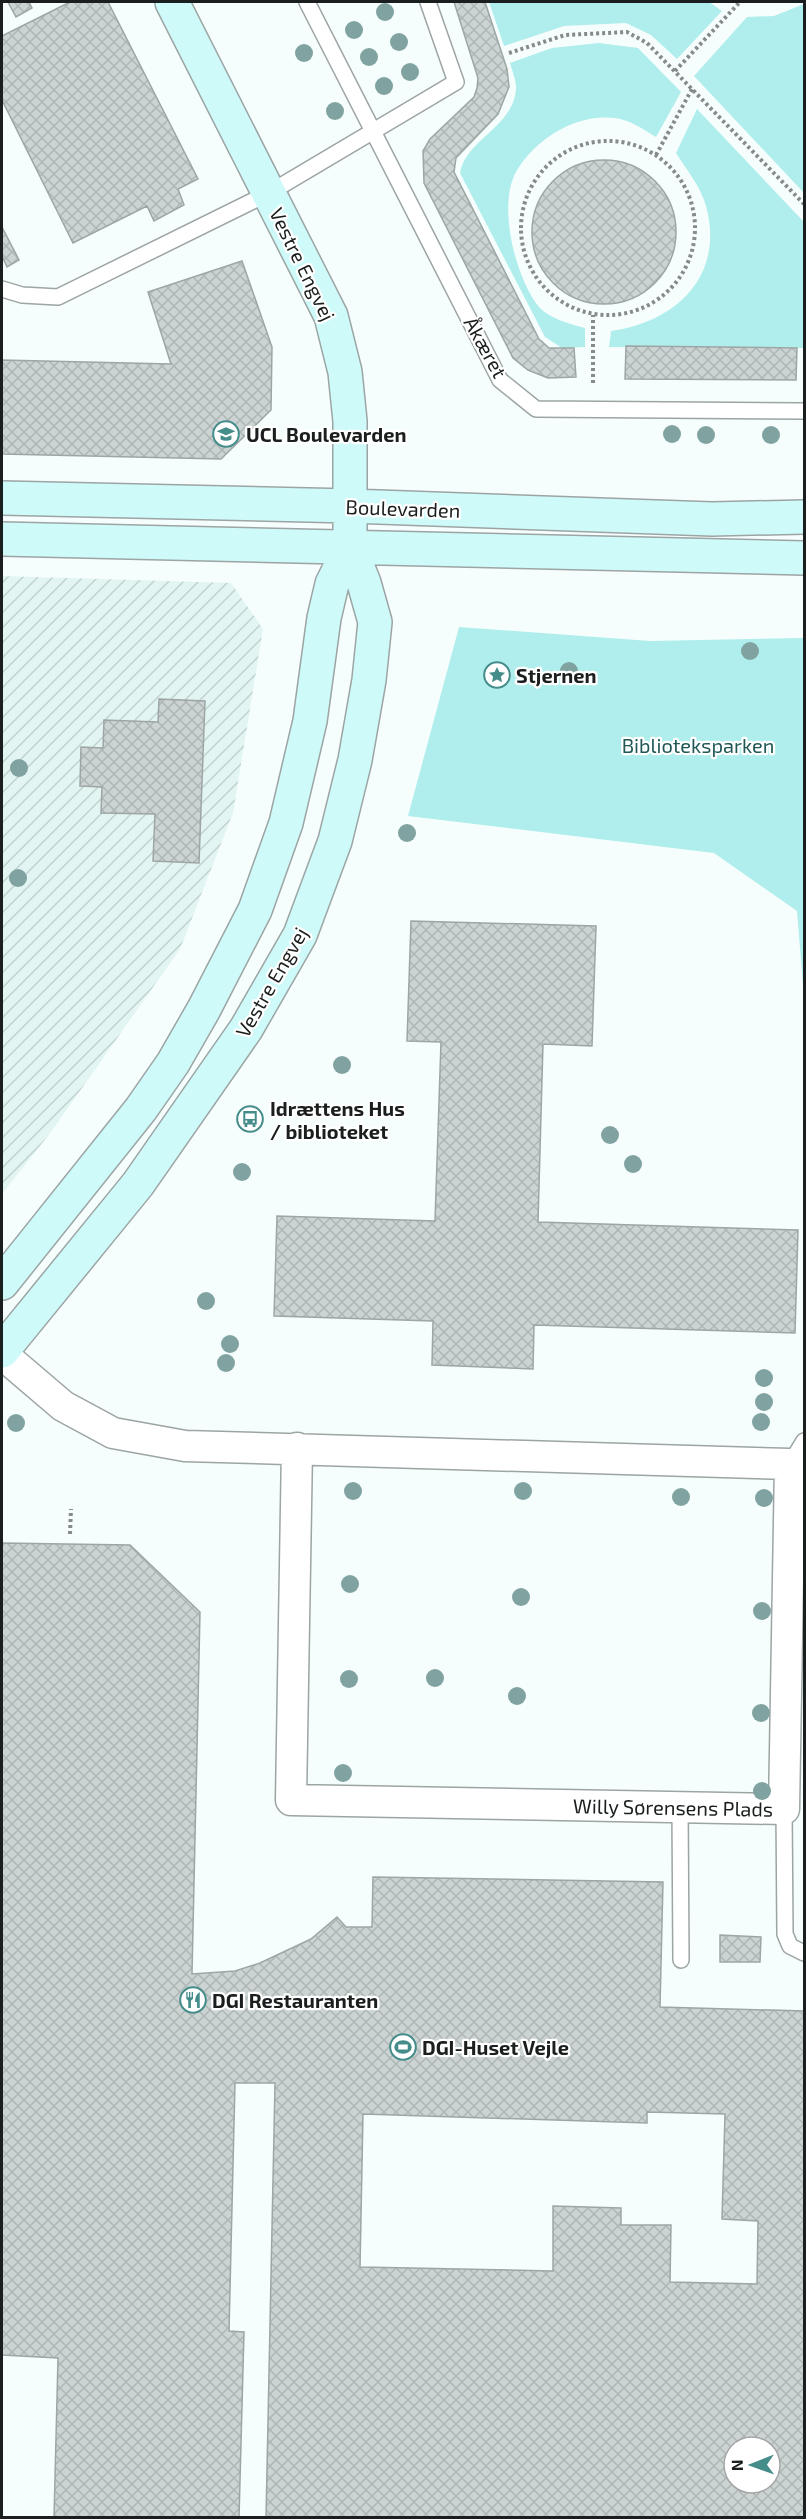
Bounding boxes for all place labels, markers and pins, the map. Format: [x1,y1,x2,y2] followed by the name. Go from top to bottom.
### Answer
[211,419,241,449] school or university icon: UCL Boulevarden
[246,422,407,446] place label: UCL Boulevarden
[482,660,512,690] place icon: Stjernen
[516,663,597,687] place label: Stjernen
[270,1096,405,1143] place label: Idrættens Hus / biblioteket
[235,1104,265,1134] bus stop icon: Idrættens Hus / biblioteket
[178,1985,208,2015] restaurant icon: DGI Restauranten
[212,1988,378,2012] place label: DGI Restauranten
[388,2032,418,2062] sports icon: DGI-Huset Vejle
[422,2035,569,2059] place label: DGI-Huset Vejle

